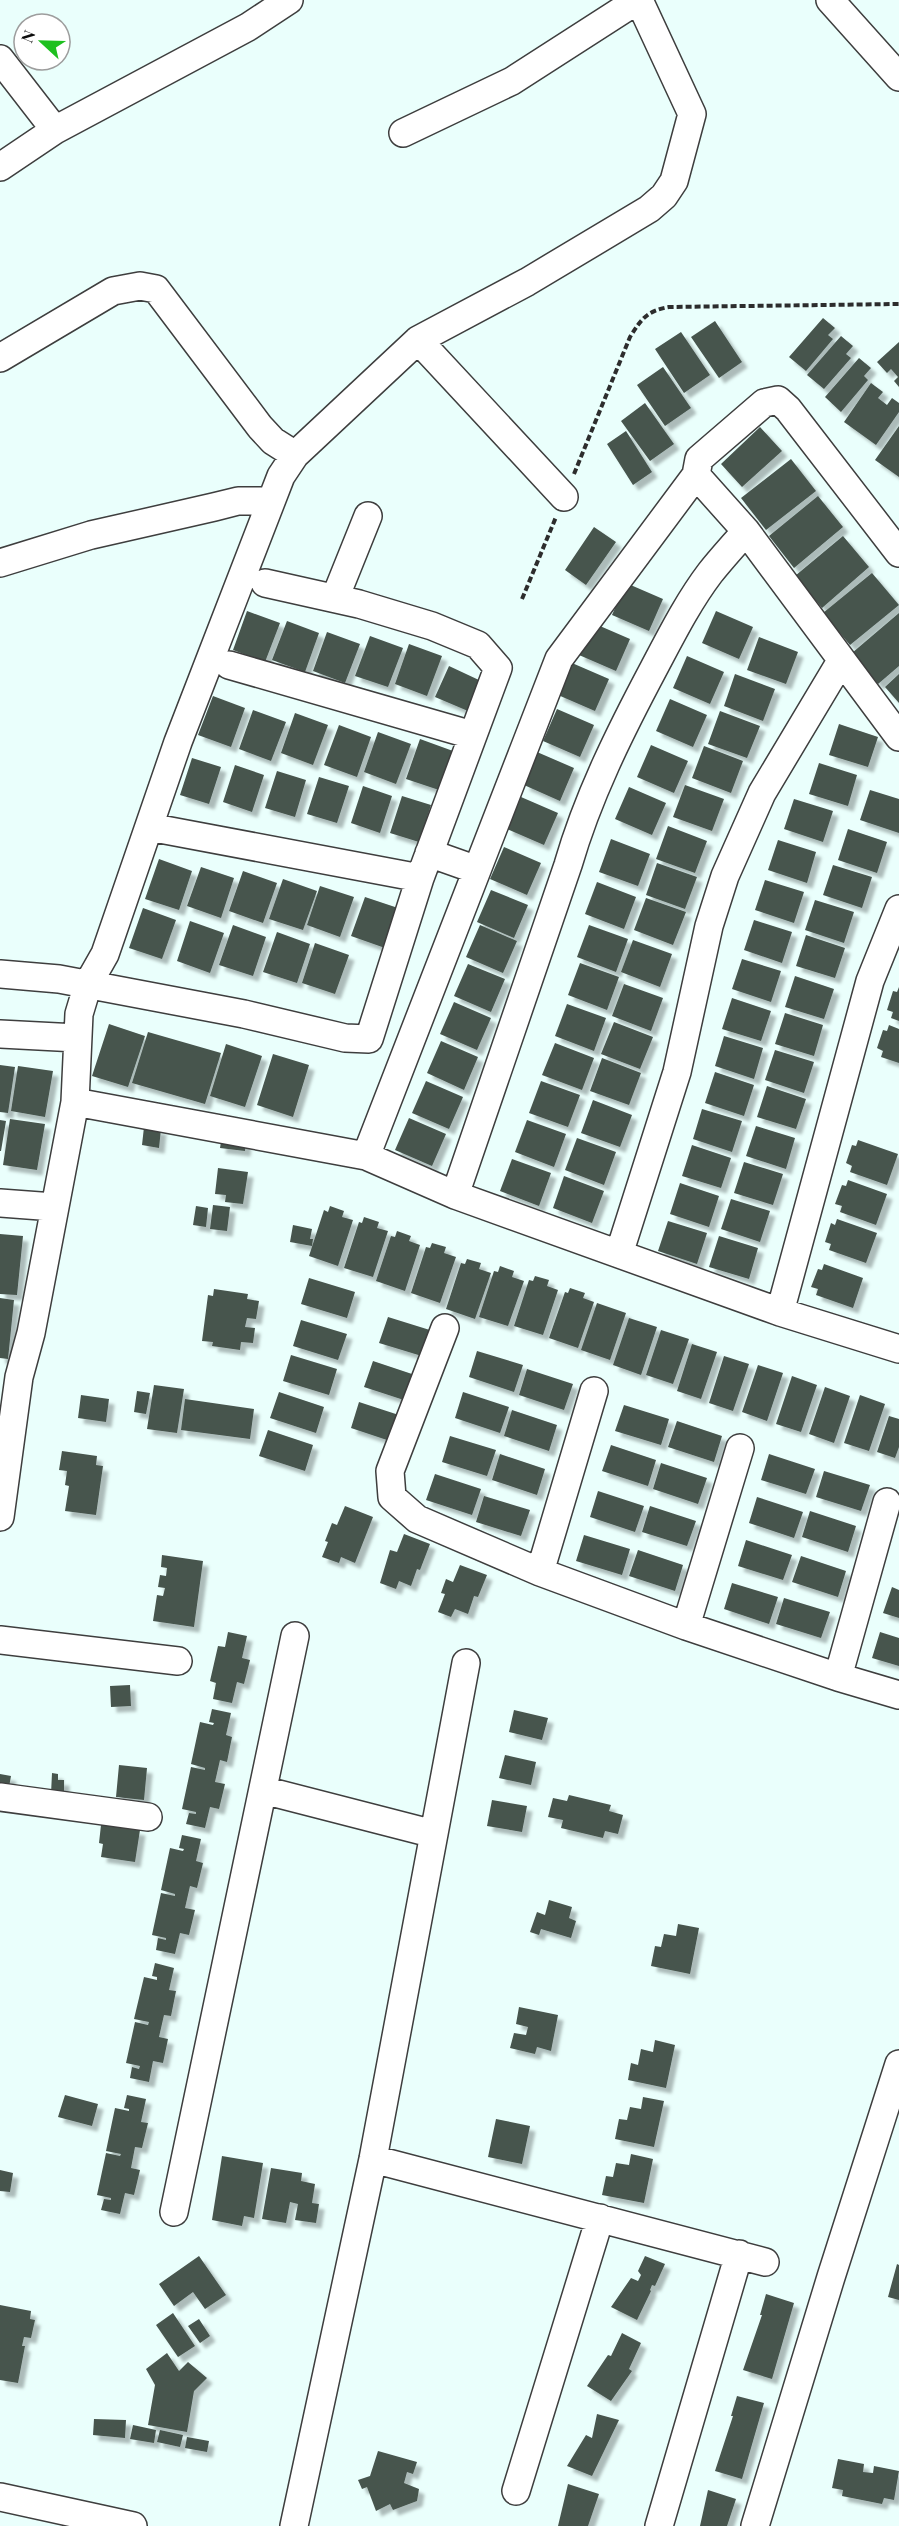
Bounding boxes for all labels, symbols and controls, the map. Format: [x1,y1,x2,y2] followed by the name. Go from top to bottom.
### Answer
[12,12,72,72] north arrow
[16,26,40,45] text: N

